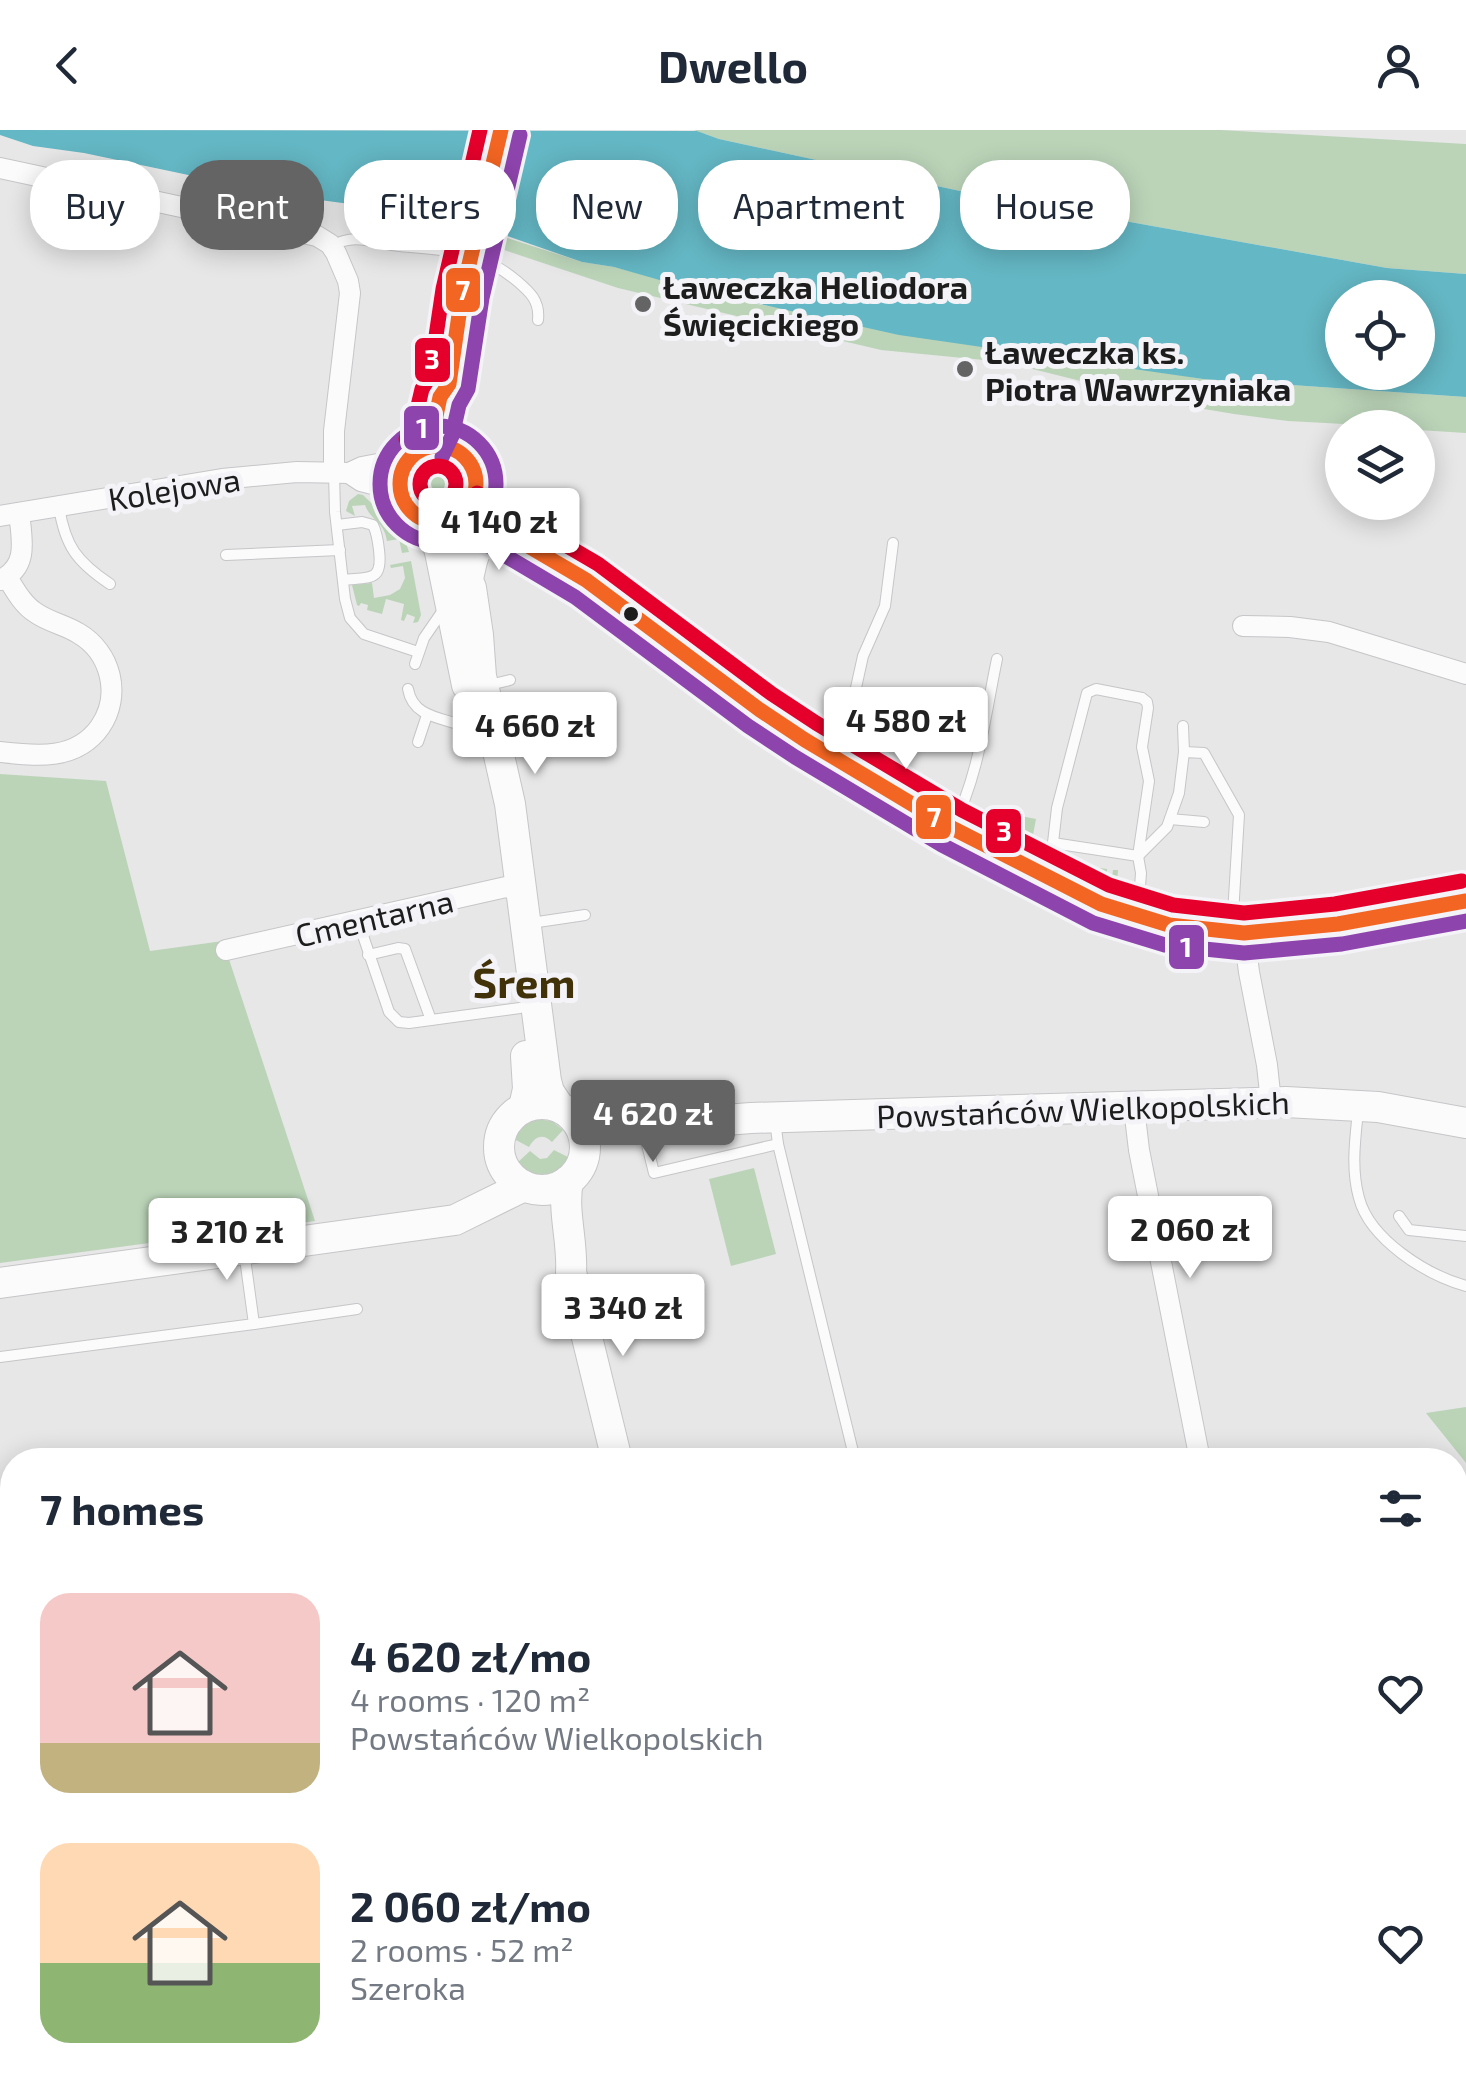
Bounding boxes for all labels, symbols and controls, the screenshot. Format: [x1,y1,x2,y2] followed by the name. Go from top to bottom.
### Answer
[40,38,95,93] icon: back
[658,38,808,92] text: Dwello
[1371,38,1426,93] icon: person
[30,160,160,250] chip: Buy
[180,160,324,250] chip: Rent
[344,160,516,250] chip: Filters
[536,160,678,250] chip: New
[698,160,940,250] chip: Apartment
[960,160,1130,250] chip: House
[444,266,482,314] line badge: 7
[663,267,968,342] place label: Ławeczka Heliodora Święcickiego
[456,272,471,306] text: 7
[1325,280,1435,520] map controls
[1325,280,1435,390] button: locate
[632,293,654,315] marker: Ławeczka Heliodora Święcickiego
[985,332,1291,408] place label: Ławeczka ks. Piotra Wawrzyniaka
[413,336,452,384] line badge: 3
[424,341,440,375] text: 3
[954,358,976,380] marker: Ławeczka ks. Piotra Wawrzyniaka
[402,404,441,452] line badge: 1
[416,410,428,444] text: 1
[1325,410,1435,520] button: layers
[105,459,243,518] street label: Kolejowa
[396,488,602,573] pin: 4 140 zł
[441,501,557,539] text: 4 140 zł
[621,604,641,624] unlabelled marker
[803,687,1009,772] pin: 4 580 zł
[432,692,638,777] pin: 4 660 zł
[846,700,966,738] text: 4 580 zł
[475,705,595,743] text: 4 660 zł
[914,793,953,841] line badge: 7
[927,799,942,833] text: 7
[984,807,1023,855] line badge: 3
[996,813,1012,847] text: 3
[291,880,457,954] street label: Cmentarna
[1167,923,1206,971] line badge: 1
[1180,929,1192,963] text: 1
[473,956,575,1006] district label: Śrem
[550,1080,756,1165] pin: 4 620 zł
[876,1082,1290,1134] street label: Powstańców Wielkopolskich
[593,1093,713,1131] text: 4 620 zł
[1087,1196,1293,1281] pin: 2 060 zł
[124,1198,330,1283] pin: 3 210 zł
[1130,1209,1250,1247] text: 2 060 zł
[171,1211,283,1249] text: 3 210 zł
[520,1274,726,1359] pin: 3 340 zł
[563,1287,683,1325] text: 3 340 zł
[1373,1481,1428,1536] icon: filters
[40,1483,204,1533] text: 7 homes
[350,1630,591,1680] text: 4 620 zł/mo
[120,1633,240,1753] icon: home
[1373,1666,1428,1721] icon: heart
[350,1680,590,1718] text: 4 rooms · 120 m²
[350,1718,764,1756] text: Powstańców Wielkopolskich
[350,1880,591,1930] text: 2 060 zł/mo
[120,1883,240,2003] icon: home
[1373,1916,1428,1971] icon: heart
[350,1930,574,1968] text: 2 rooms · 52 m²
[350,1968,466,2006] text: Szeroka

